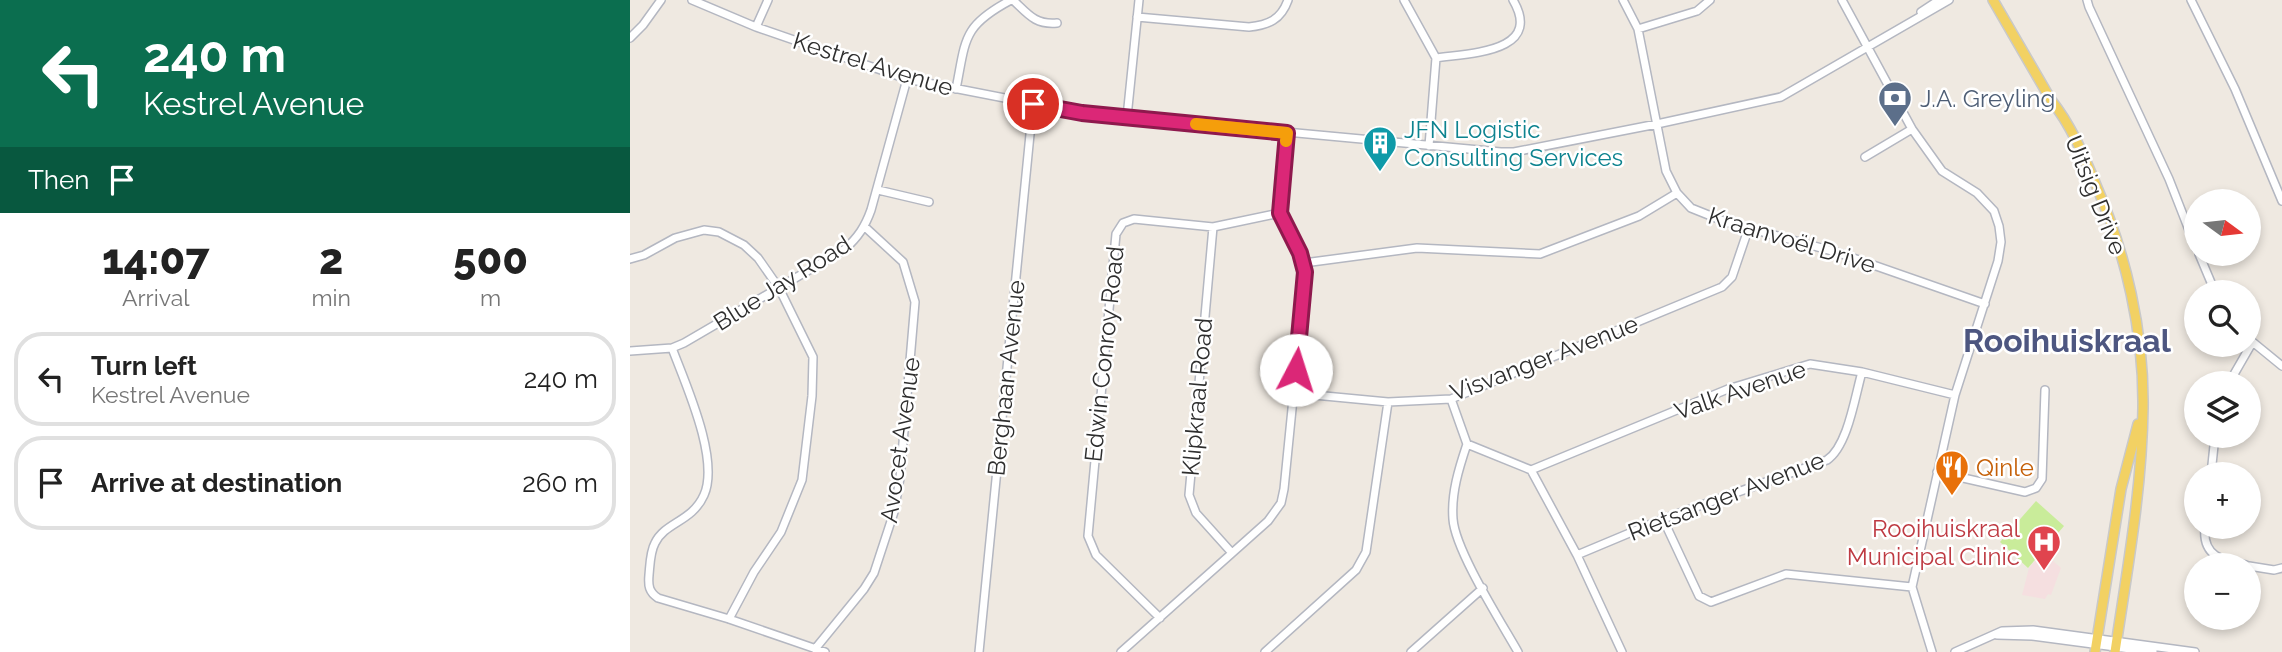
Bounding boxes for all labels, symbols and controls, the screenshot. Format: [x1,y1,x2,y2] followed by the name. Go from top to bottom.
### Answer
[143,26,286,83] text: 240 m
[789,26,957,102] street label: Kestrel Avenue
[28,28,119,119] icon: left
[1003,74,1063,134] pin
[1876,79,1914,128] bank icon: J.A. Greyling
[1920,84,2055,113] place label: J.A. Greyling
[143,85,364,122] text: Kestrel Avenue
[1014,85,1052,123] icon: arrive
[1404,115,1623,172] place label: JFN Logistic Consulting Services
[1361,124,1399,173] building icon: JFN Logistic Consulting Services
[2059,131,2133,259] street label: Uitsig Drive
[103,161,141,199] icon: arrive
[28,165,89,195] text: Then
[2184,189,2261,266] north arrow
[2184,189,2261,630] map controls
[1705,201,1879,279] street label: Kraanvoël Drive
[708,229,856,337] street label: Blue Jay Road
[102,235,210,284] text: 14:07
[319,235,343,284] text: 2
[453,235,528,284] text: 500
[1078,245,1130,463] street label: Edwin Conroy Road
[981,279,1031,477] street label: Berghaan Avenue
[2184,280,2261,357] button: search
[122,284,189,311] text: Arrival
[311,284,351,311] text: min
[480,284,501,311] text: m
[1446,309,1642,407] street label: Visvanger Avenue
[1176,317,1218,477] street label: Klipkraal Road
[1963,322,2172,359] district label: Rooihuiskraal
[1259,333,1333,407] position arrow
[91,351,197,381] text: Turn left
[1671,354,1809,426] street label: Valk Avenue
[874,355,926,525] street label: Avocet Avenue
[32,360,70,398] icon: left
[524,364,598,394] text: 240 m
[2184,371,2261,448] button: layers
[91,381,250,408] text: Kestrel Avenue
[1624,445,1828,547] street label: Rietsanger Avenue
[1933,448,1971,497] restaurant icon: Qinle
[1976,453,2034,482] place label: Qinle
[2184,462,2261,539] button: +
[32,464,70,502] icon: arrive
[91,468,342,498] text: Arrive at destination
[522,468,598,498] text: 260 m
[1847,514,2020,571] place label: Rooihuiskraal Municipal Clinic
[2025,523,2063,572] hospital icon: Rooihuiskraal Municipal Clinic
[2184,553,2261,630] button: −

